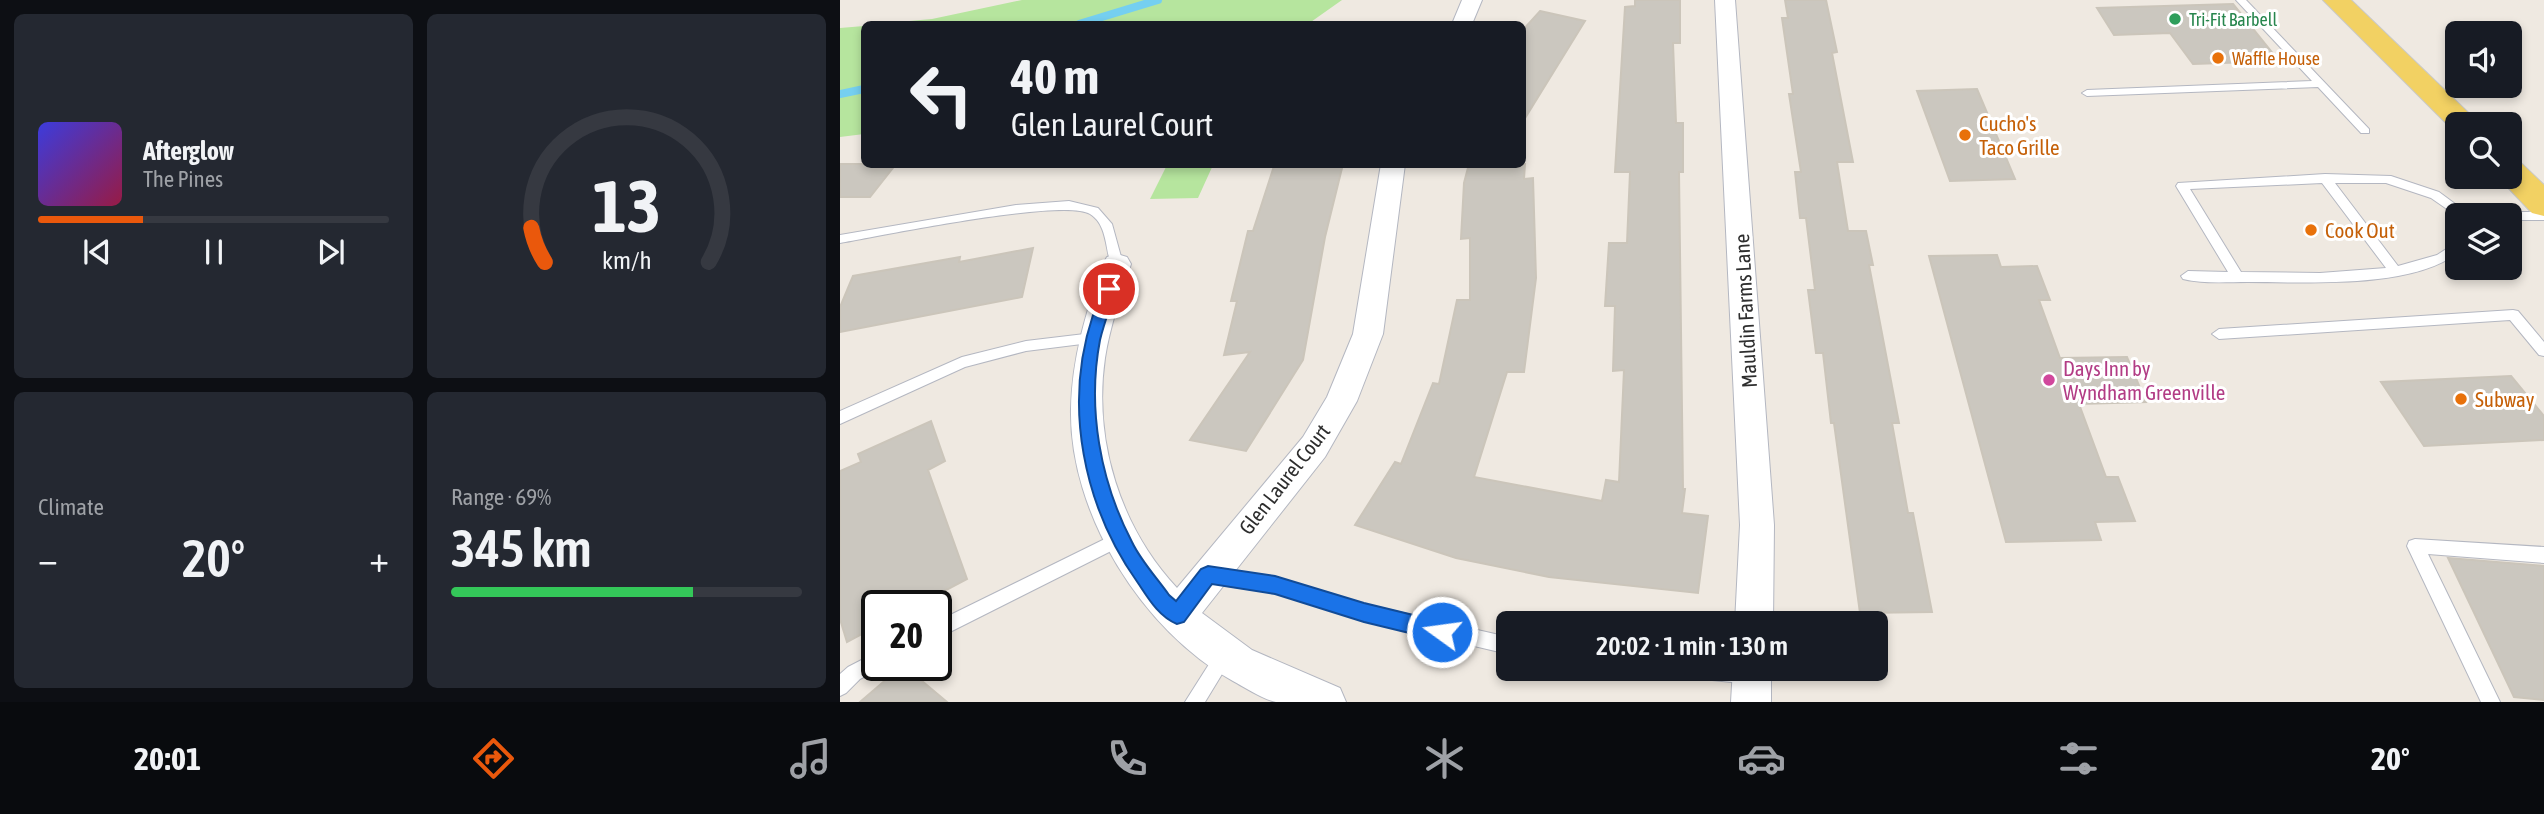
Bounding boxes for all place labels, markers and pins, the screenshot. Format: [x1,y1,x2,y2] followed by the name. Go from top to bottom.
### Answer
[2189,9,2278,30] place label: Tri-Fit Barbell
[2167,11,2183,27] marker: Tri-Fit Barbell
[2232,48,2320,69] place label: Waffle House
[2210,50,2226,66] marker: Waffle House
[1979,111,2060,159] place label: Cucho's Taco Grille
[1957,127,1973,143] marker: Cucho's Taco Grille
[2325,218,2395,242] place label: Cook Out
[2303,222,2319,238] marker: Cook Out
[1079,259,1139,319] pin
[2063,356,2225,404] place label: Days Inn by Wyndham Greenville
[2041,372,2057,388] marker: Days Inn by Wyndham Greenville
[2475,387,2535,411] place label: Subway
[2453,391,2469,407] marker: Subway

